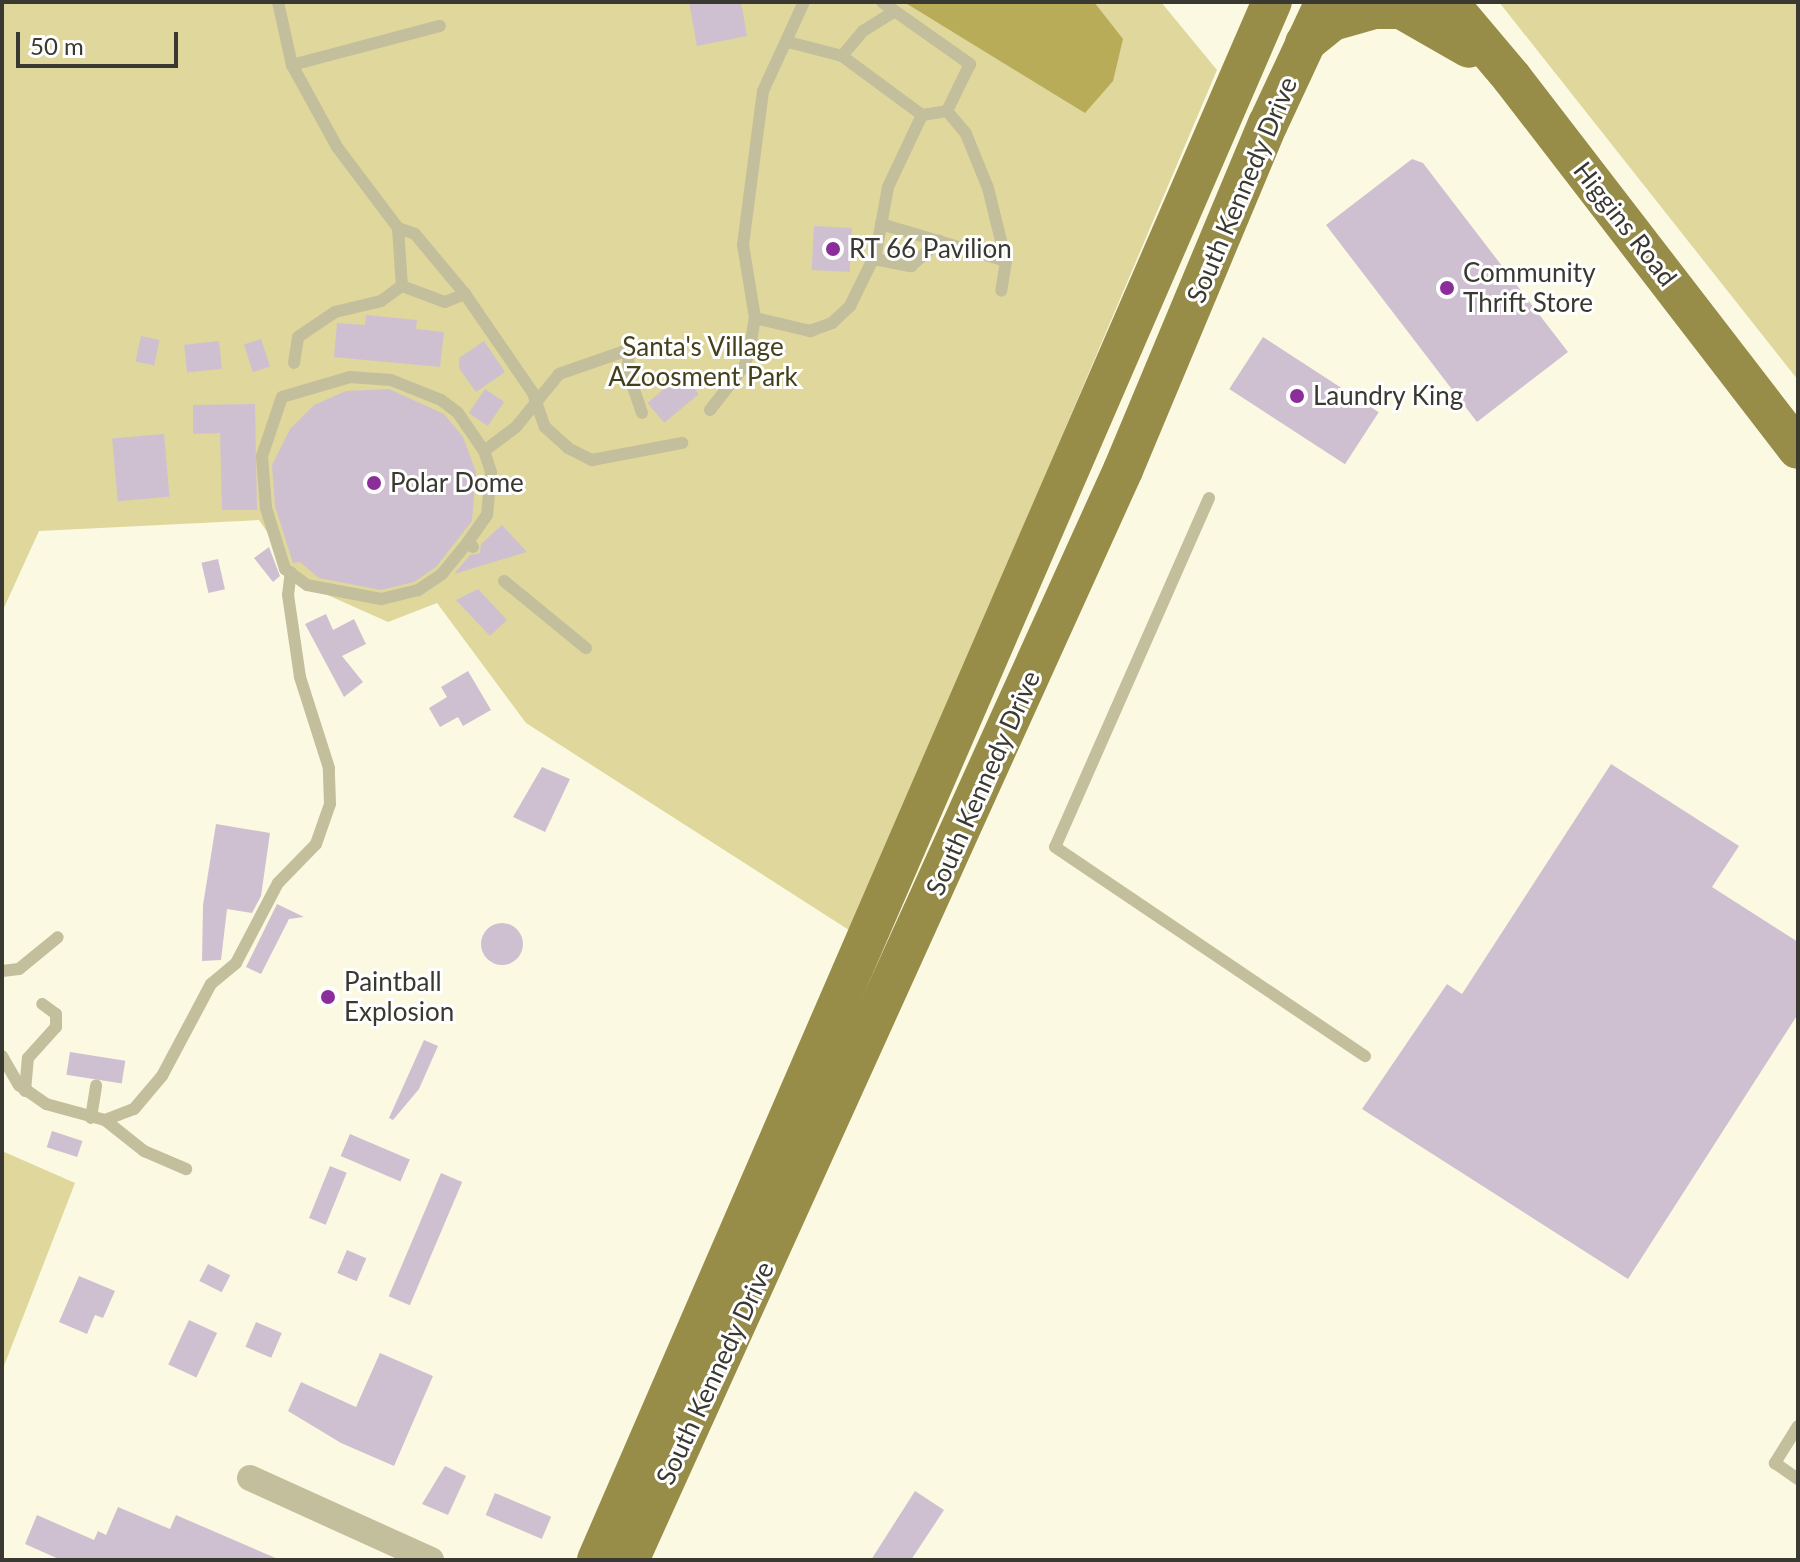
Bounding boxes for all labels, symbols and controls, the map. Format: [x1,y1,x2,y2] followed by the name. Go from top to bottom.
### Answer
[20,16,182,66] scale bar
[30,31,84,60] text: 50 m
[1180,72,1304,308] street label: South Kennedy Drive
[1567,156,1683,292] street label: Higgins Road
[849,233,1013,265] place label: RT 66 Pavilion
[824,240,842,258] marker: RT 66 Pavilion
[1463,257,1596,318] place label: Community Thrift Store
[1438,279,1456,297] marker: Community Thrift Store
[608,331,798,392] park label: Santa's Village AZoosment Park
[1313,380,1464,412] place label: Laundry King
[1288,387,1306,405] marker: Laundry King
[390,467,524,499] place label: Polar Dome
[365,474,383,492] marker: Polar Dome
[919,666,1047,900] street label: South Kennedy Drive
[344,966,454,1028] place label: Paintball Explosion
[319,988,337,1006] marker: Paintball Explosion
[650,1256,780,1490] street label: South Kennedy Drive

